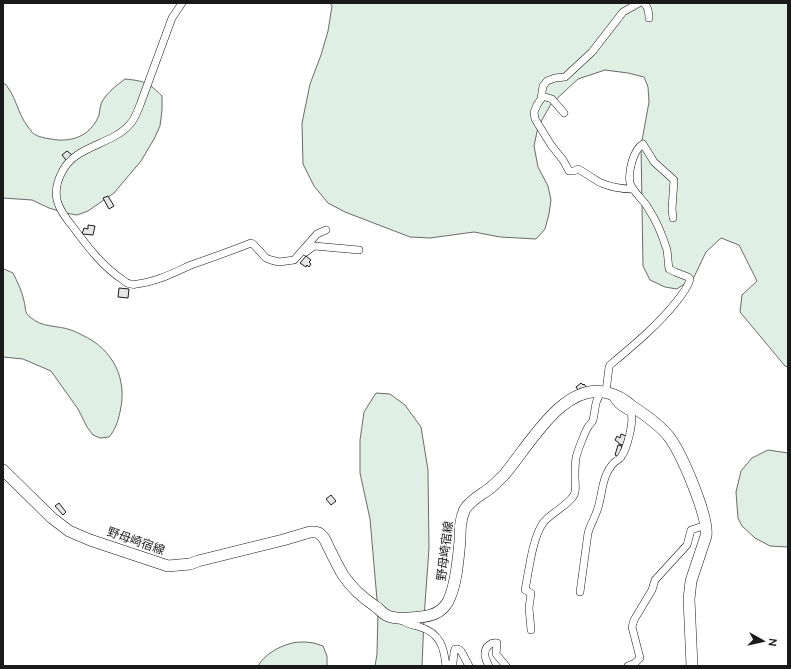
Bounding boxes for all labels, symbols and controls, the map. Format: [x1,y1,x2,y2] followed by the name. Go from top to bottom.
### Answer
[434,520,455,582] street label: 野母崎宿線
[106,525,167,556] street label: 野母崎宿線
[743,621,783,661] north arrow
[766,637,779,647] text: N

